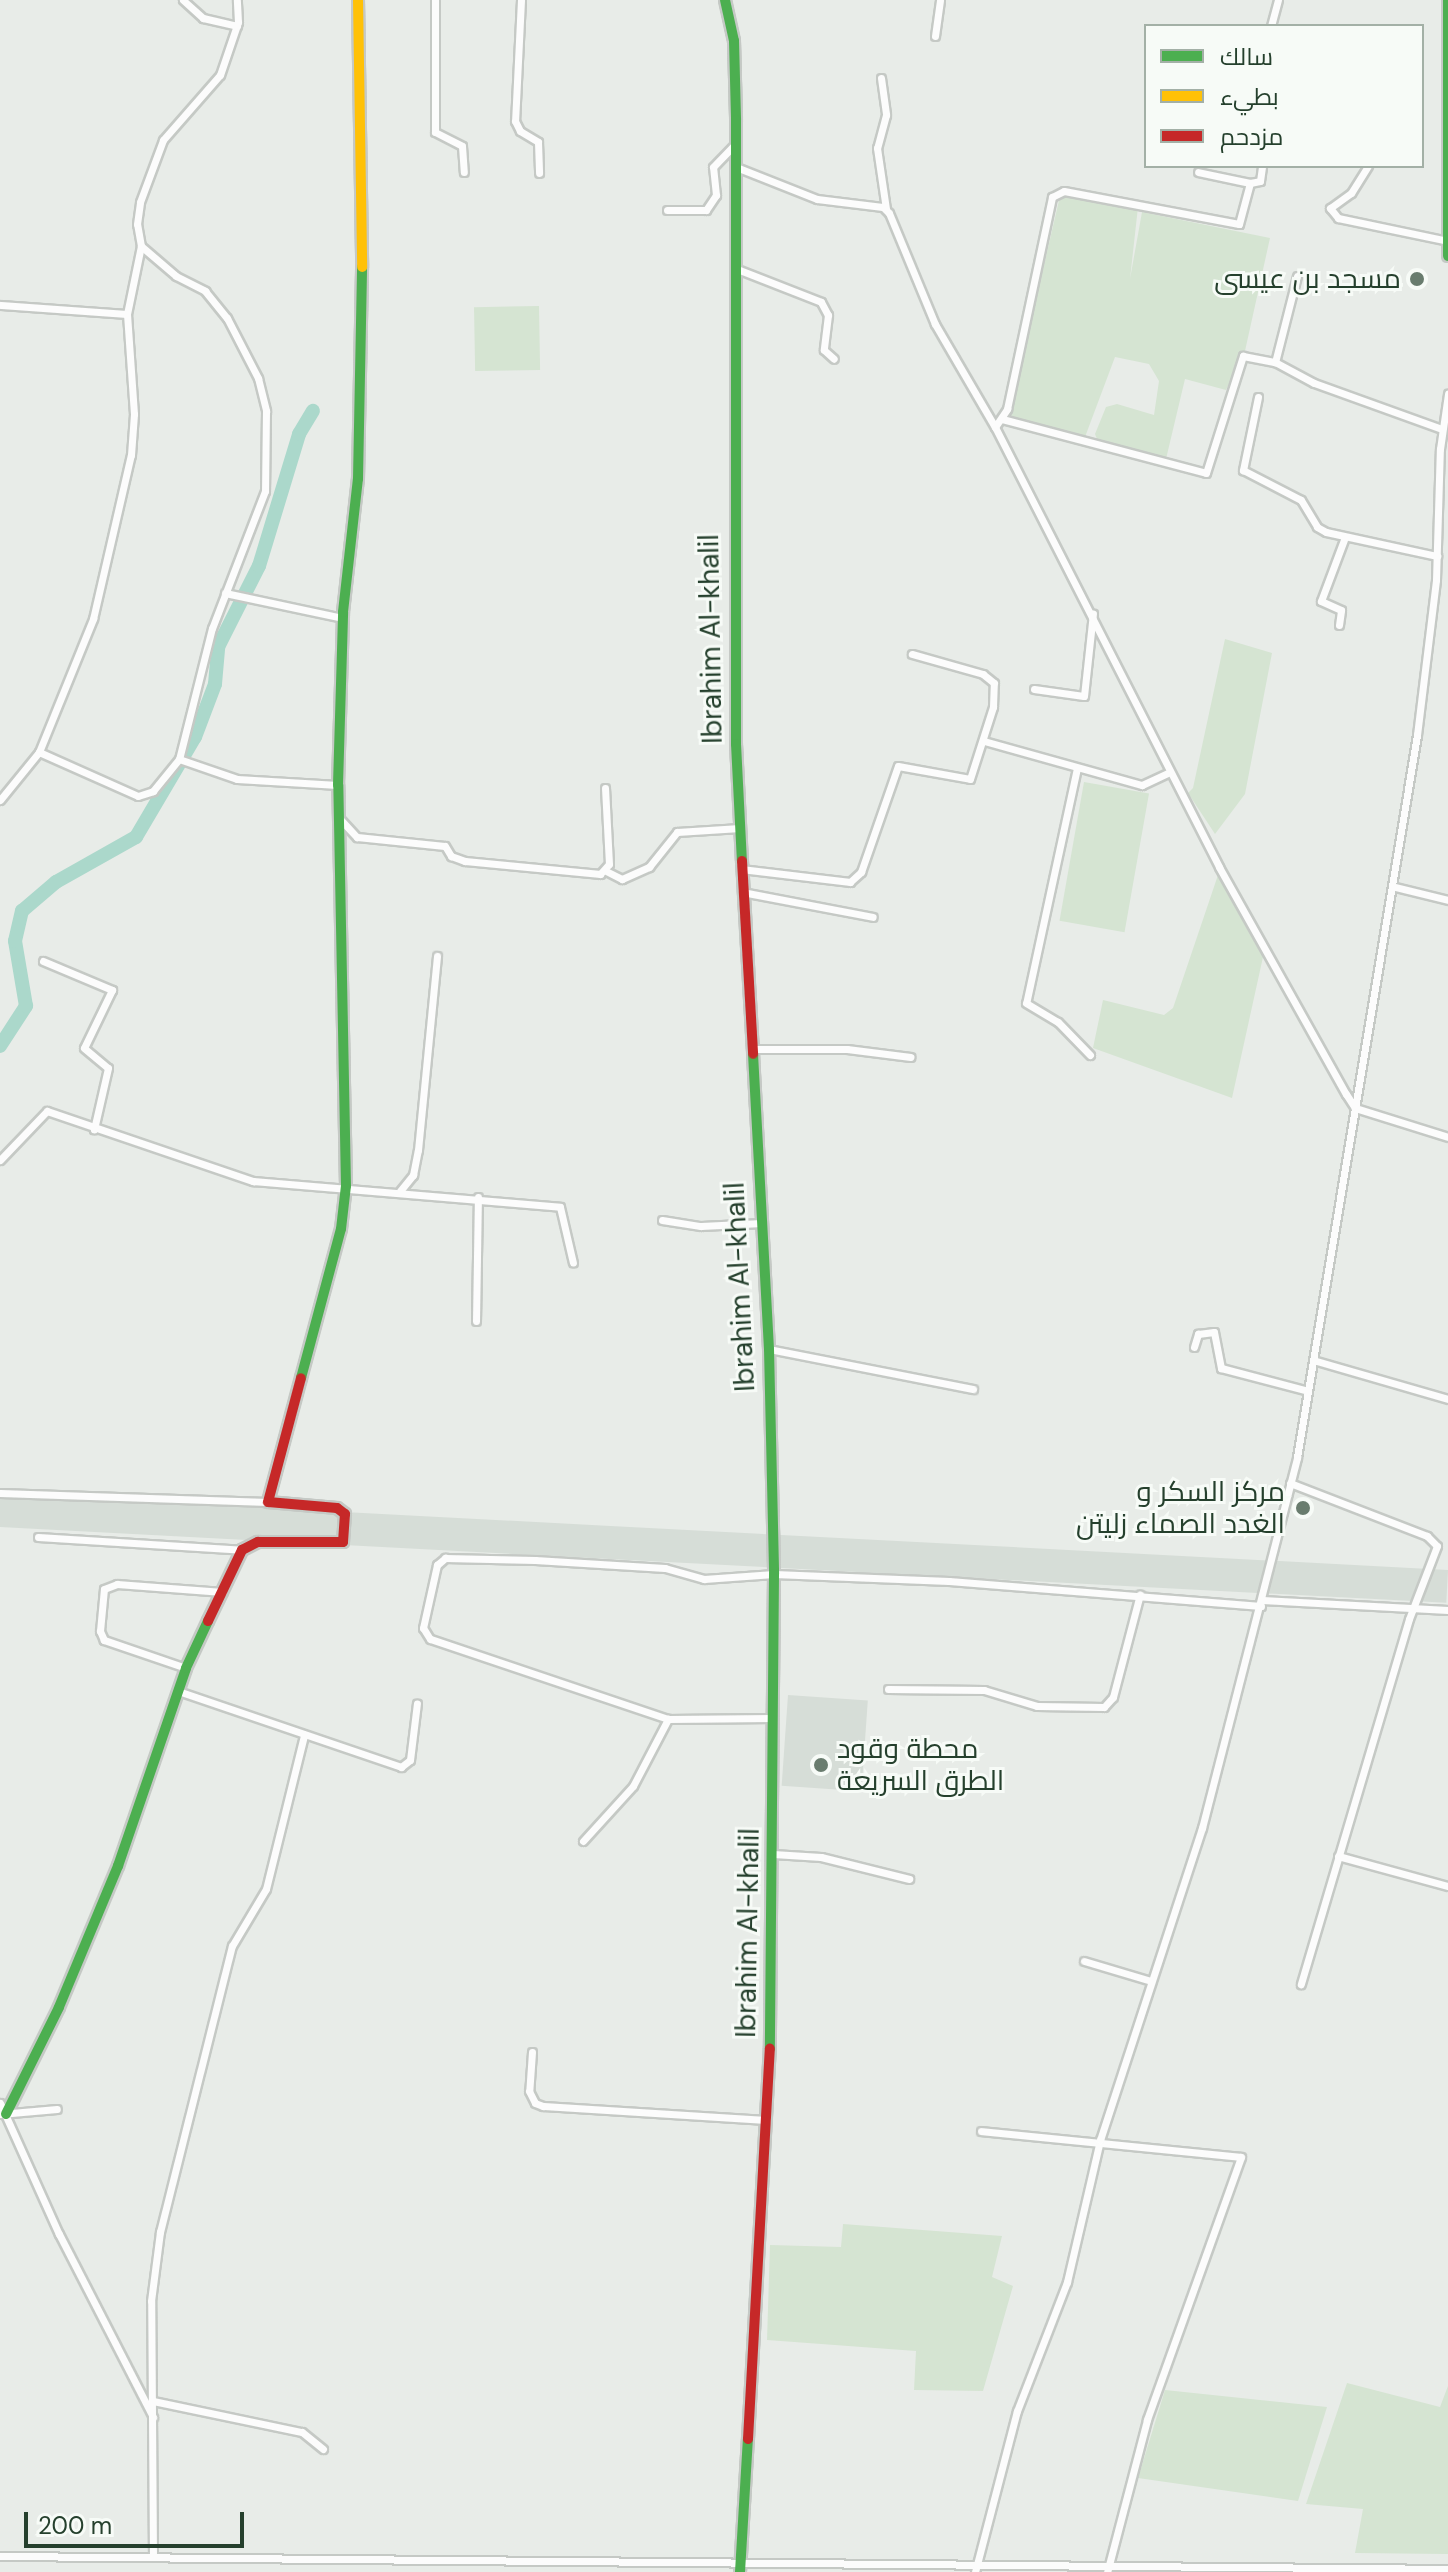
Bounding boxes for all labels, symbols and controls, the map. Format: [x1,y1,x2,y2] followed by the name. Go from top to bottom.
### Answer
[1144,24,1424,168] legend
[1220,41,1273,72] text: سالك
[1220,81,1279,112] text: بطيء
[1220,121,1283,152] text: مزدحم
[1214,262,1401,296] place label: مسجد بن عيسى
[1408,270,1426,288] marker: مسجد بن عيسى
[692,534,730,744] street label: Ibrahim Al-khalil
[718,1182,762,1392] street label: Ibrahim Al-khalil
[1076,1475,1285,1541] place label: مركز السكر و الغدد الصماء زليتن
[1292,1497,1314,1519] marker: مركز السكر و الغدد الصماء زليتن
[837,1732,1004,1798] place label: محطة وقود الطرق السريعة
[812,1756,830,1774] marker: محطة وقود الطرق السريعة
[729,1828,767,2038] street label: Ibrahim Al-khalil
[28,2496,248,2546] scale bar
[38,2510,112,2541] text: 200 m

